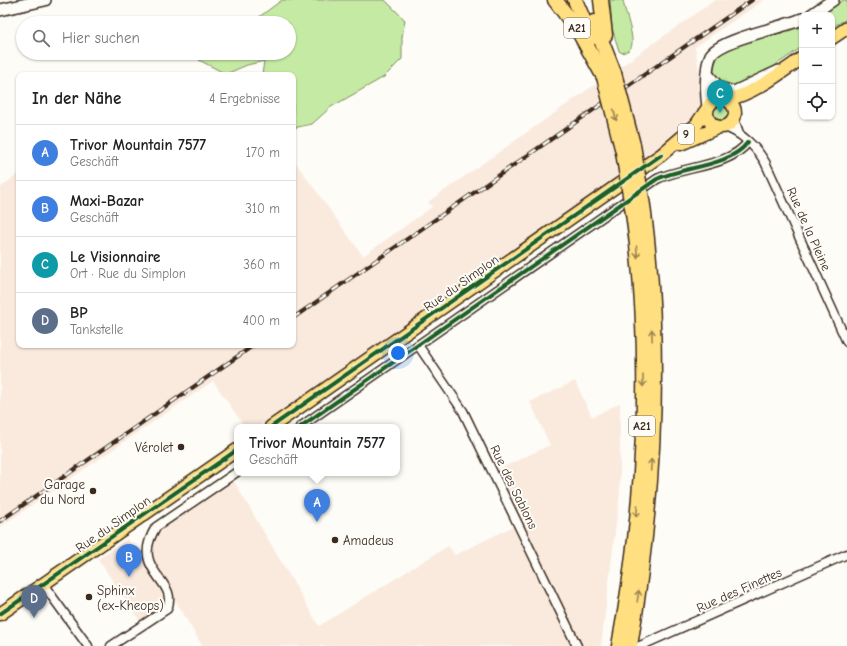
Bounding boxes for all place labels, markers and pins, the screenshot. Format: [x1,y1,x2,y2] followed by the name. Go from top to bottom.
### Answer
[707,80,733,113] pin: C
[135,440,174,455] place label: Vérolet
[176,442,186,452] marker: Vérolet
[40,477,85,507] place label: Garage du Nord
[88,486,98,496] marker: Garage du Nord
[304,489,330,522] pin: A
[343,533,393,548] place label: Amadeus
[330,535,340,545] marker: Amadeus
[116,544,142,577] pin: B
[97,583,164,613] place label: Sphinx (ex-Kheops)
[21,585,47,618] pin: D
[84,592,94,602] marker: Sphinx (ex-Kheops)

